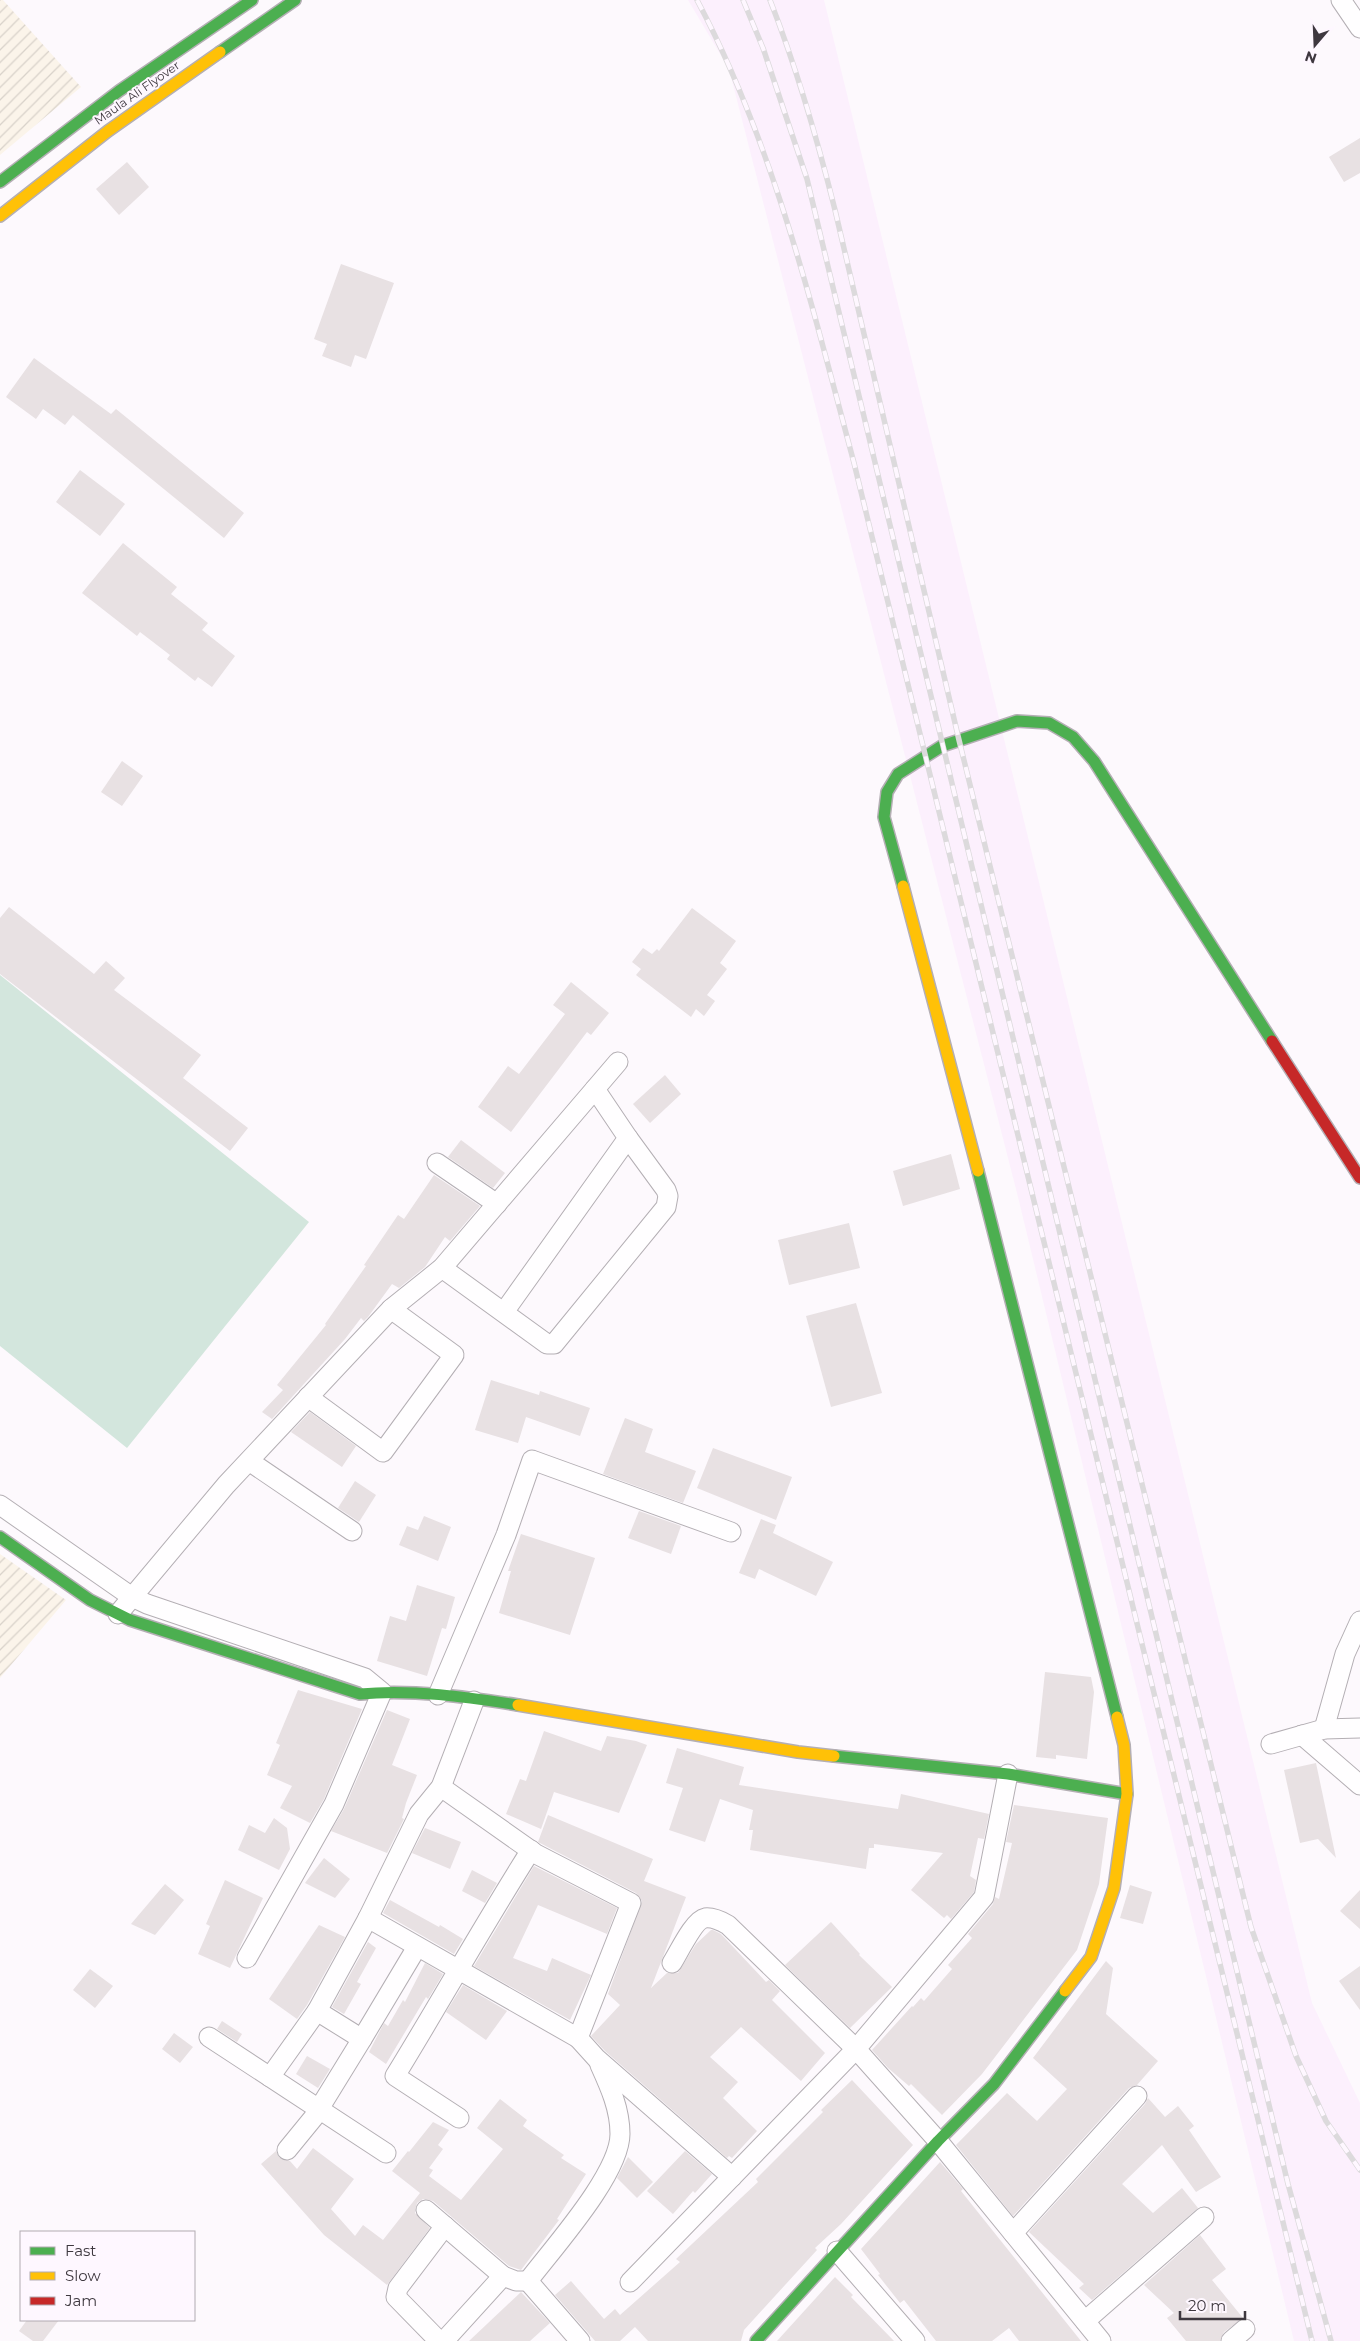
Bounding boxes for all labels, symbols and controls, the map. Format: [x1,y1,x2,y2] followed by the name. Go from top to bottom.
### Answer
[1290,20,1340,70] north arrow
[1302,47,1319,68] text: N
[91,57,183,128] street label: Maula Ali Flyover
[20,2231,195,2321] legend
[65,2241,96,2260] text: Fast
[65,2266,101,2285] text: Slow
[1180,2288,1245,2320] scale bar
[64,2291,97,2310] text: Jam
[1188,2296,1226,2315] text: 20 m

